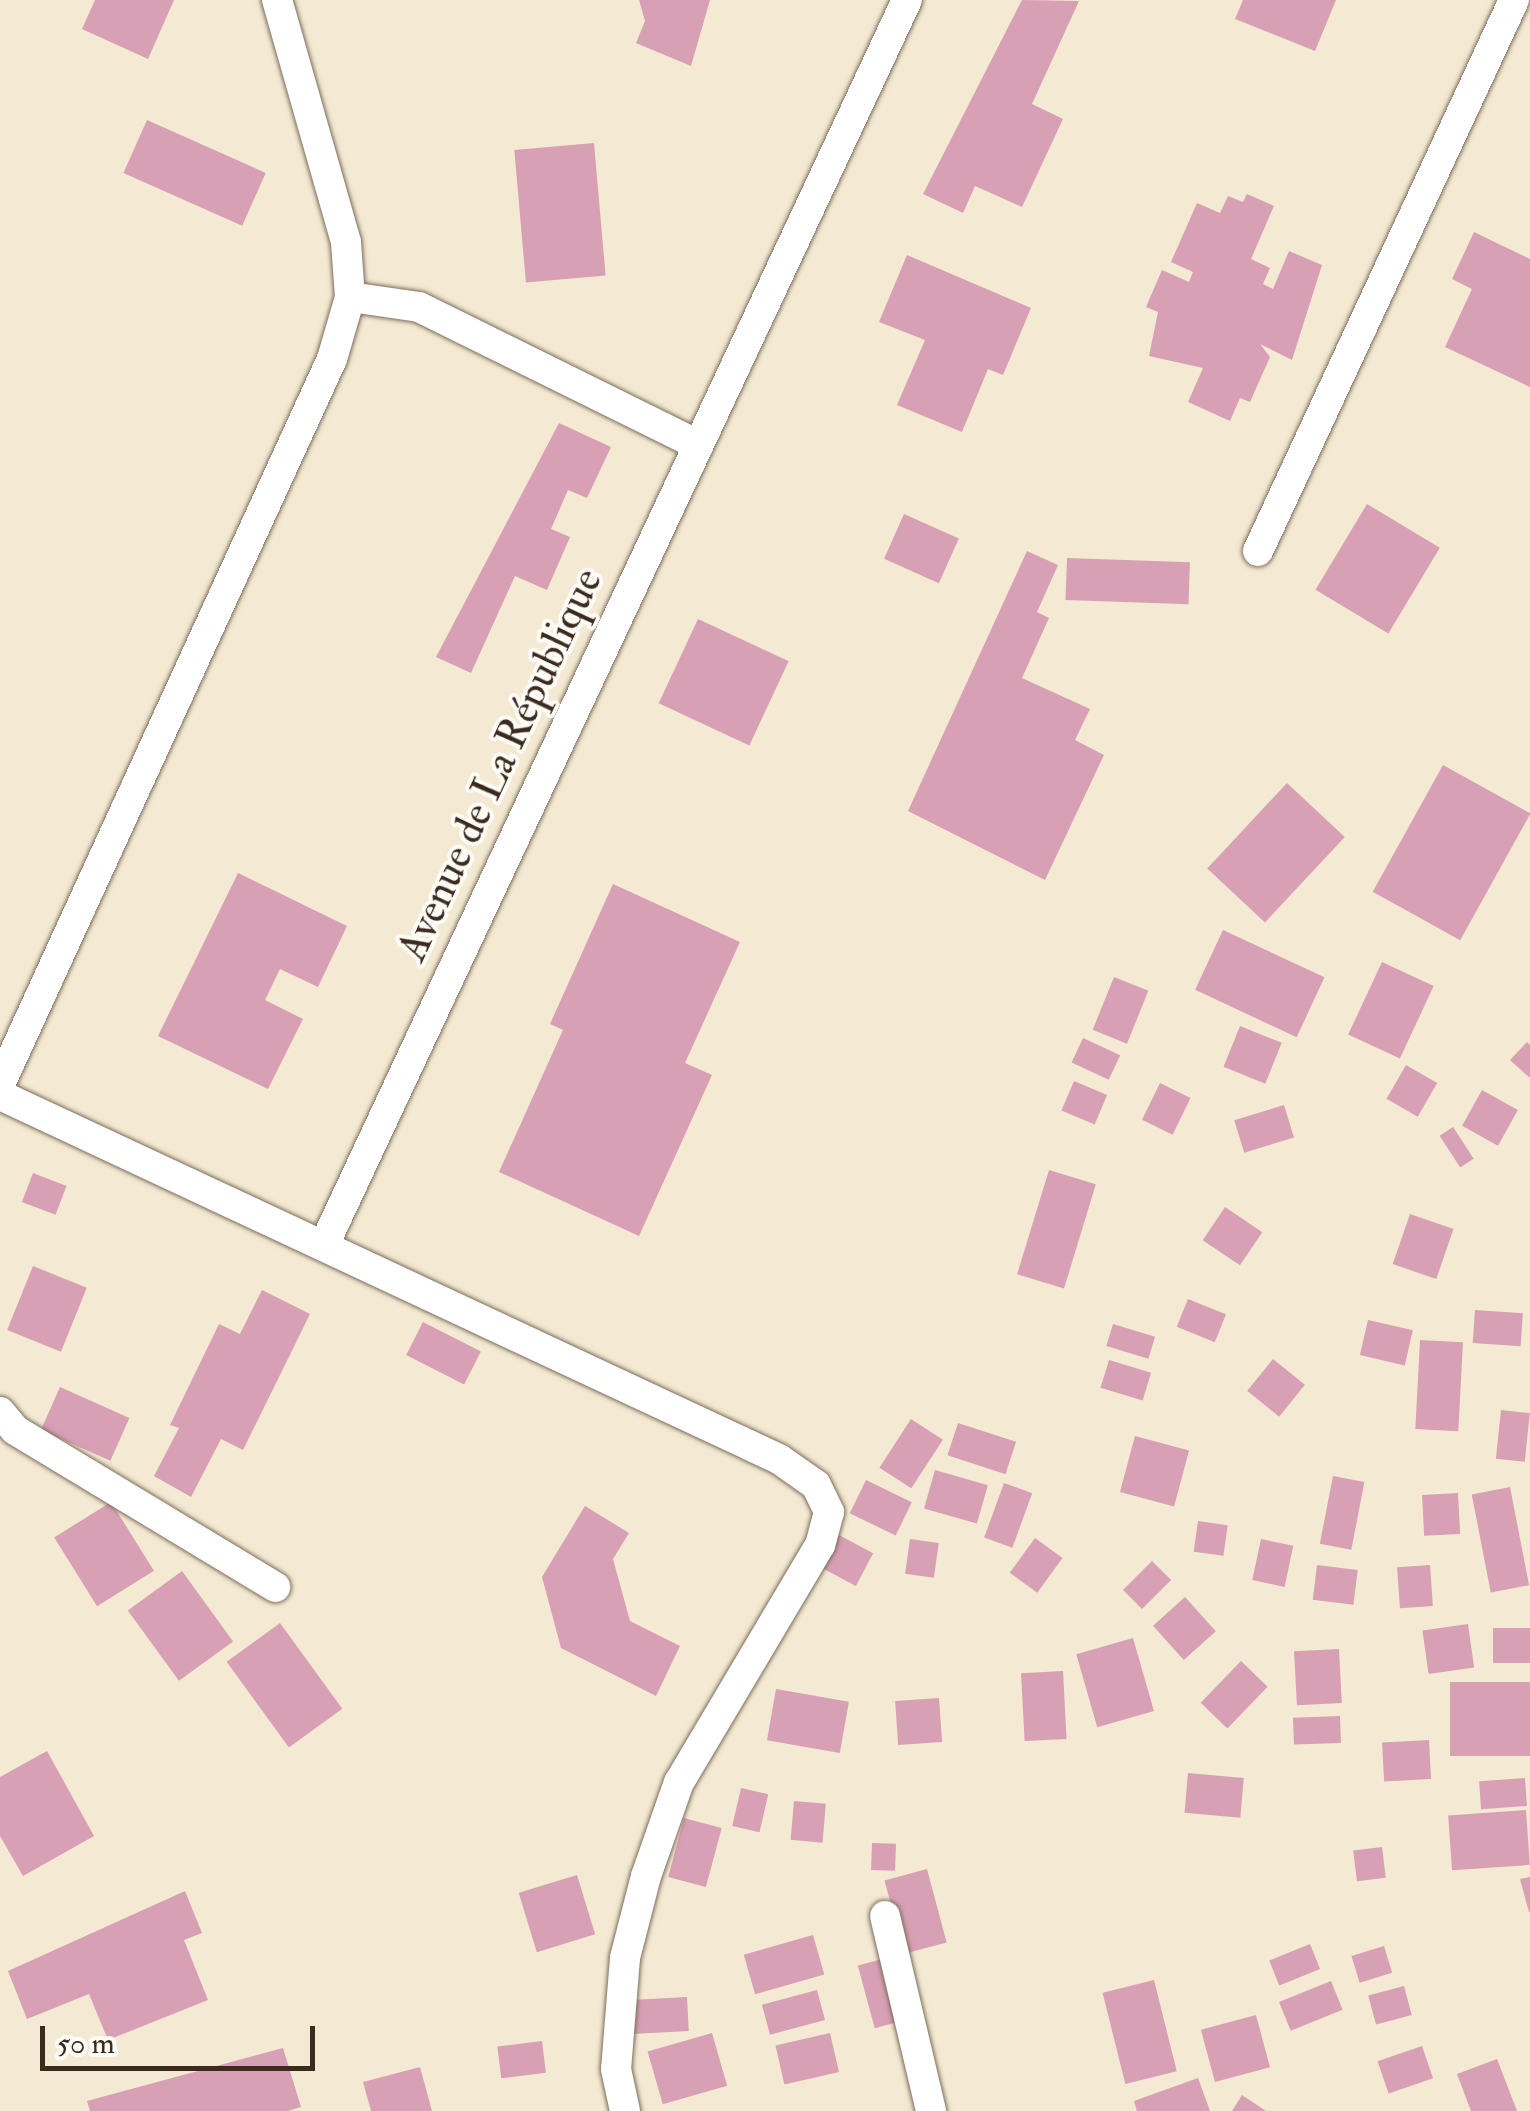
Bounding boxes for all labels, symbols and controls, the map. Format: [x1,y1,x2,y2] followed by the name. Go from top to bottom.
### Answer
[387,561,613,969] street label: Avenue de La République
[45,2006,320,2068] scale bar
[57,2025,115,2062] text: 50 m

